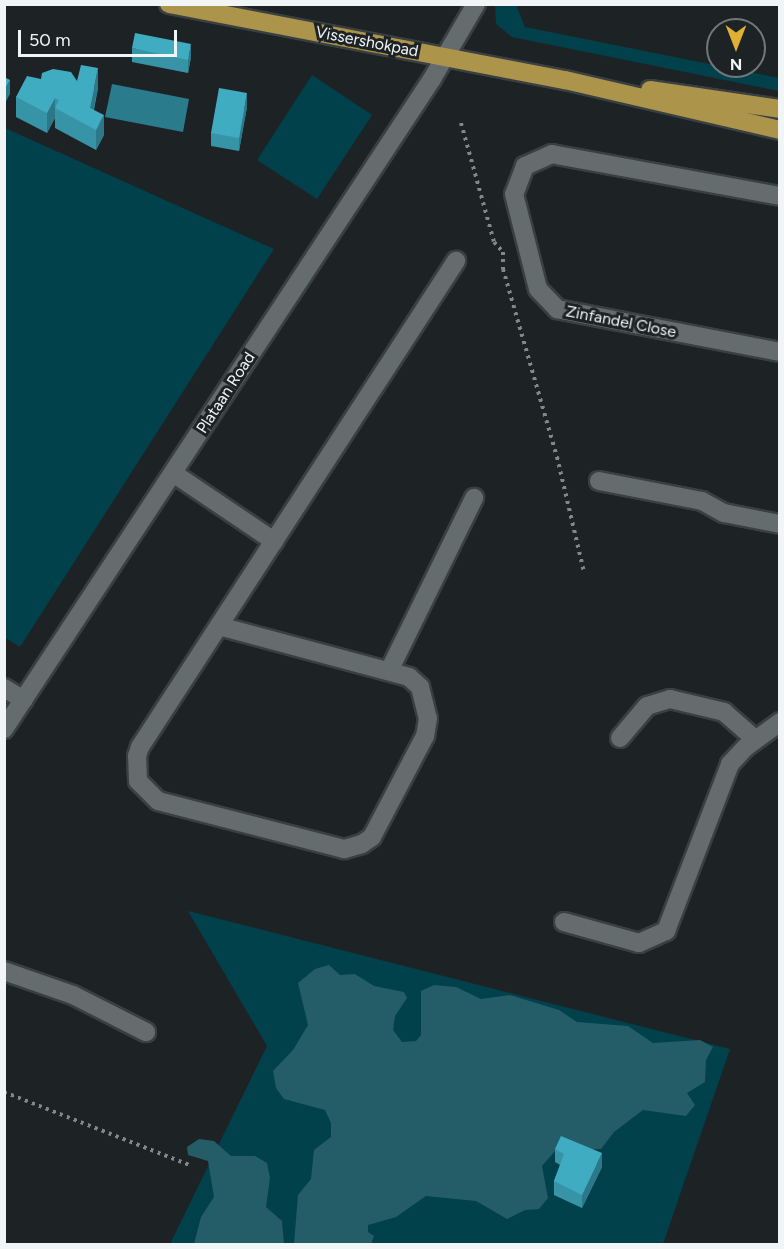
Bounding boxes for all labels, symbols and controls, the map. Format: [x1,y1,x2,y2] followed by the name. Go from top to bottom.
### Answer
[21,18,180,56] scale bar
[706,18,766,78] north arrow
[314,23,420,61] street label: Vissershokpad
[29,29,71,51] text: 50 m
[730,55,742,74] text: N
[564,302,678,342] street label: Zinfandel Close
[193,349,259,437] street label: Plataan Road

